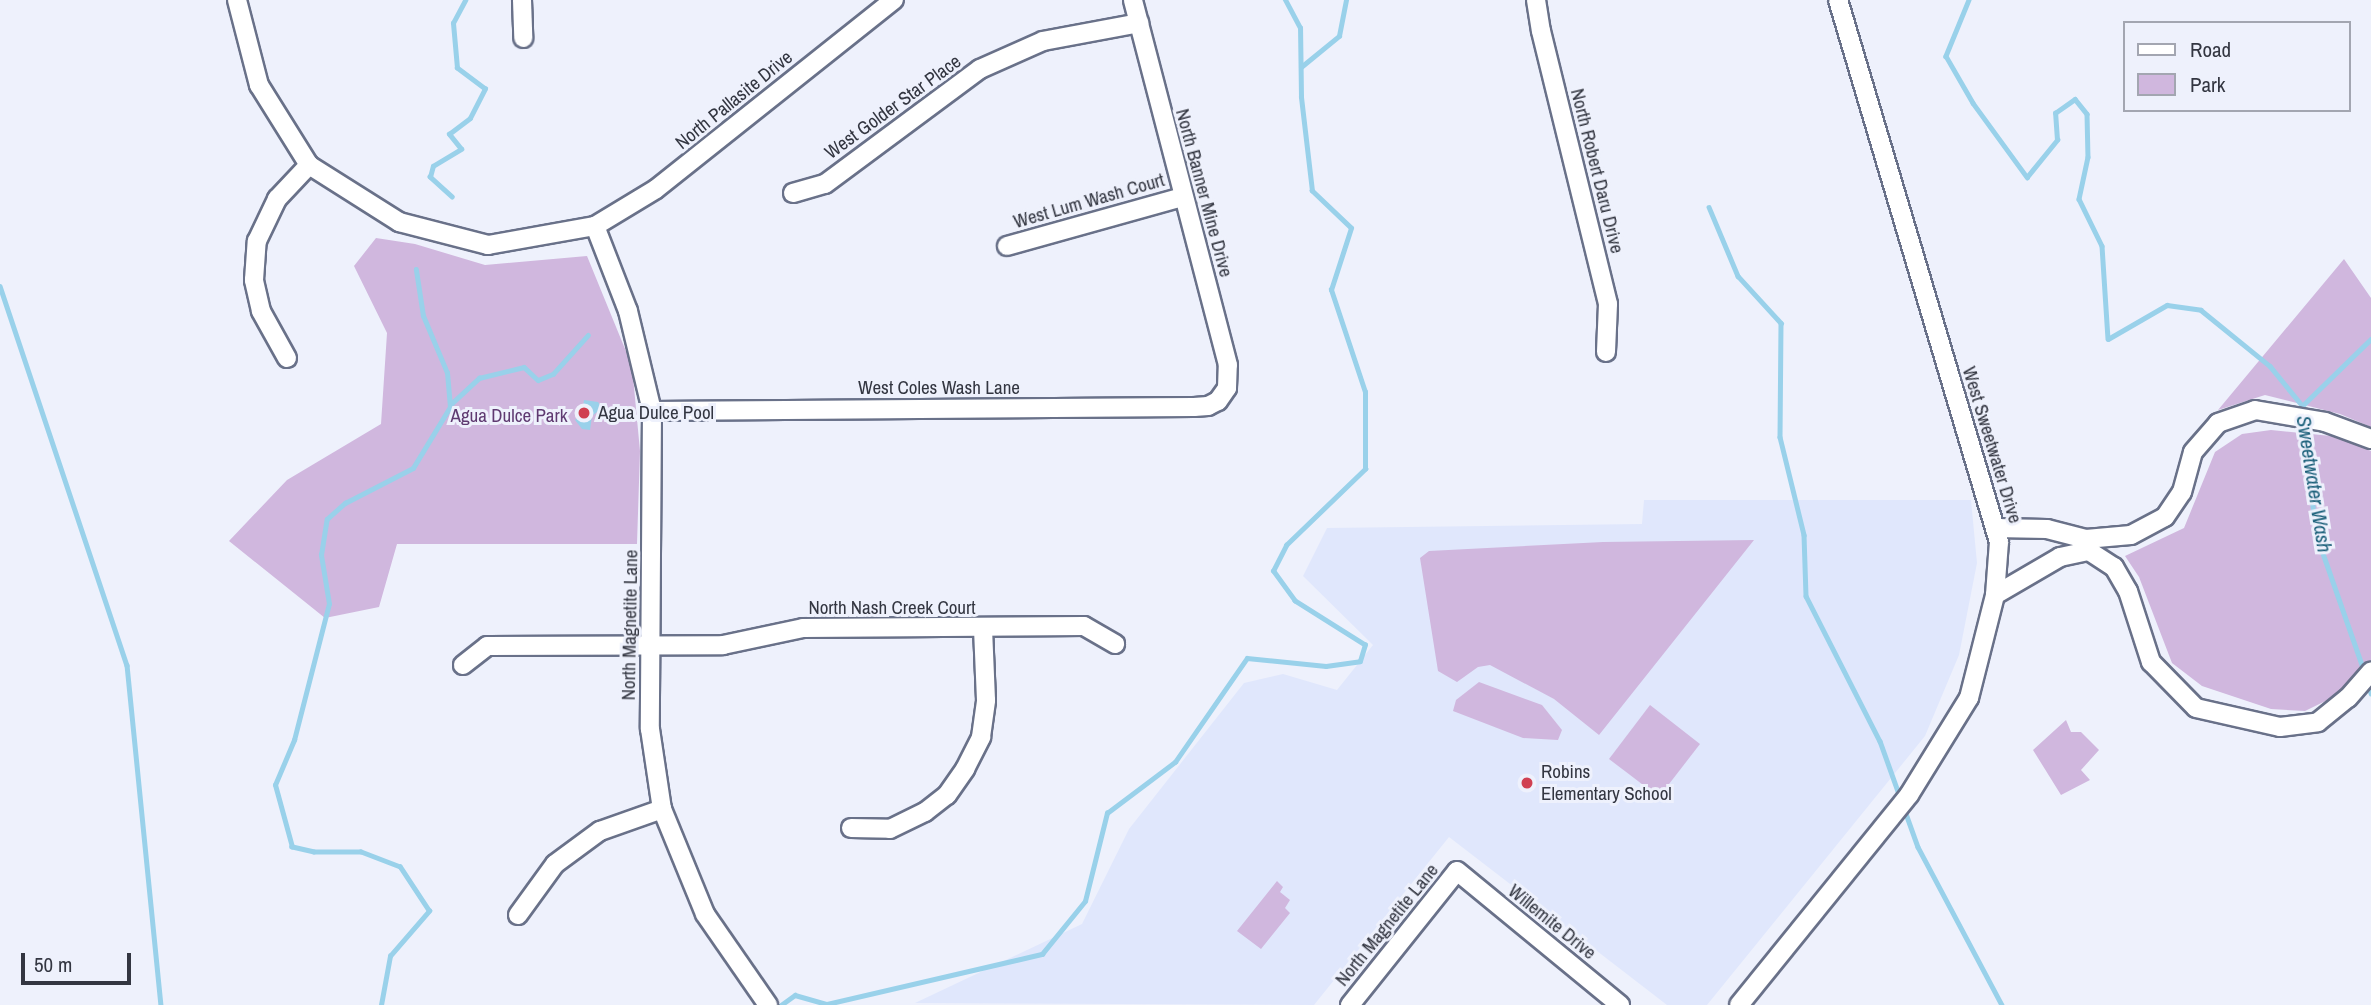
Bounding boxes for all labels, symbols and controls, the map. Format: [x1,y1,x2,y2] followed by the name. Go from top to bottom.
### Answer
[2122,21,2350,112] legend
[2190,35,2231,64] text: Road
[671,46,797,154] street label: North Pallasite Drive
[821,50,965,164] street label: West Golder Star Place
[2190,70,2225,99] text: Park
[1566,86,1628,256] street label: North Robert Daru Drive
[1171,106,1237,280] street label: North Banner Mine Drive
[1011,169,1167,233] street label: West Lum Wash Court
[1957,364,2027,526] street label: West Sweetwater Drive
[858,377,1020,399] street label: West Coles Wash Lane
[598,402,714,424] place label: Agua Dulce Pool
[451,405,567,427] park label: Agua Dulce Park
[576,405,592,421] marker: Agua Dulce Pool
[2291,414,2337,554] water label: Sweetwater Wash
[617,549,643,701] street label: North Magnetite Lane
[808,597,976,619] street label: North Nash Creek Court
[1541,761,1672,805] place label: Robins Elementary School
[1519,775,1535,791] marker: Robins Elementary School
[1331,859,1443,991] street label: North Magnetite Lane
[1503,880,1601,964] street label: Willemite Drive
[24,939,135,983] scale bar
[34,950,72,979] text: 50 m

